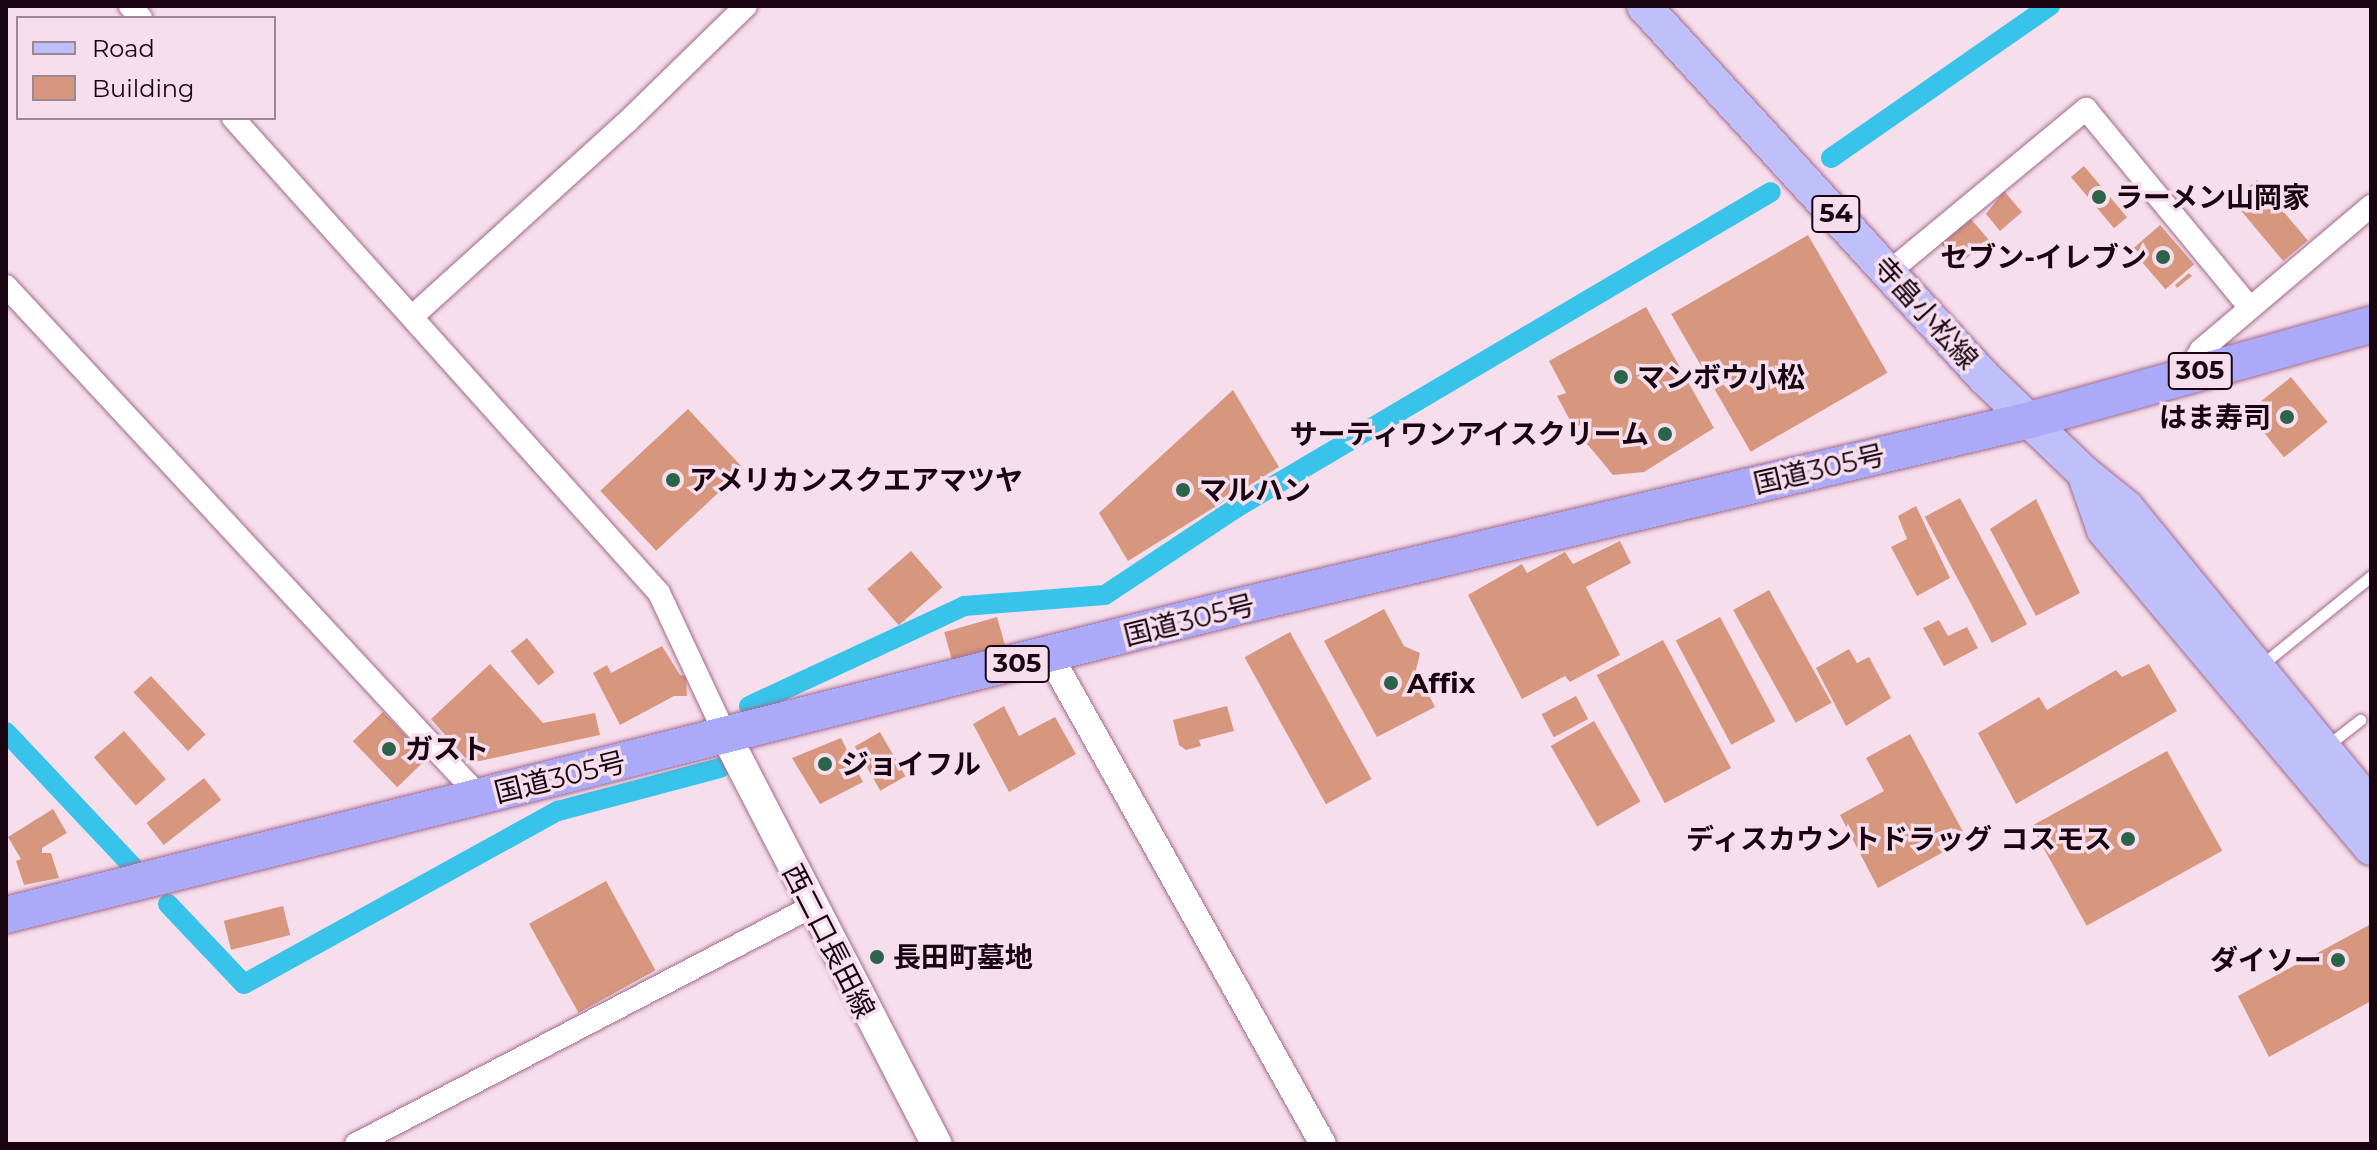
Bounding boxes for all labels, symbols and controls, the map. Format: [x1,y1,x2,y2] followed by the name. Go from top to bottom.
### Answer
[16,16,276,120] legend
[92,34,155,63] text: Road
[92,74,195,103] text: Building
[2115,180,2311,214] place label: ラーメン山岡家
[2090,188,2108,206] marker: ラーメン山岡家
[1810,192,1862,236] road number: 54
[1940,240,2147,274] place label: セブン-イレブン
[2154,248,2172,266] marker: セブン-イレブン
[1867,250,1985,376] street label: 寺畠小松線
[2166,349,2234,393] road number: 305
[1637,360,1805,394] place label: マンボウ小松
[1612,368,1630,386] marker: マンボウ小松
[2159,400,2271,434] place label: はま寿司
[2278,408,2296,426] marker: はま寿司
[1285,417,1649,451] place label: サーティワンアイスクリーム
[1656,425,1674,443] marker: サーティワンアイスクリーム
[1750,438,1888,500] street label: 国道305号
[689,463,1025,497] place label: アメリカンスクエアマツヤ
[664,471,682,489] marker: アメリカンスクエアマツヤ
[1199,473,1311,507] place label: マルハン
[1174,481,1192,499] marker: マルハン
[1120,587,1258,653] street label: 国道305号
[983,642,1051,686] road number: 305
[1407,666,1475,700] place label: Affix
[1382,674,1400,692] marker: Affix
[405,732,489,766] place label: ガスト
[380,740,398,758] marker: ガスト
[491,744,629,810] street label: 国道305号
[841,747,981,781] place label: ジョイフル
[816,755,834,773] marker: ジョイフル
[1684,822,2112,856] place label: ディスカウントドラッグ コスモス
[2119,830,2137,848] marker: ディスカウントドラッグ コスモス
[776,859,882,1023] street label: 西二口長田線
[893,940,1033,974] place label: 長田町墓地
[2210,943,2322,977] place label: ダイソー
[868,948,886,966] marker: 長田町墓地
[2329,951,2347,969] marker: ダイソー

